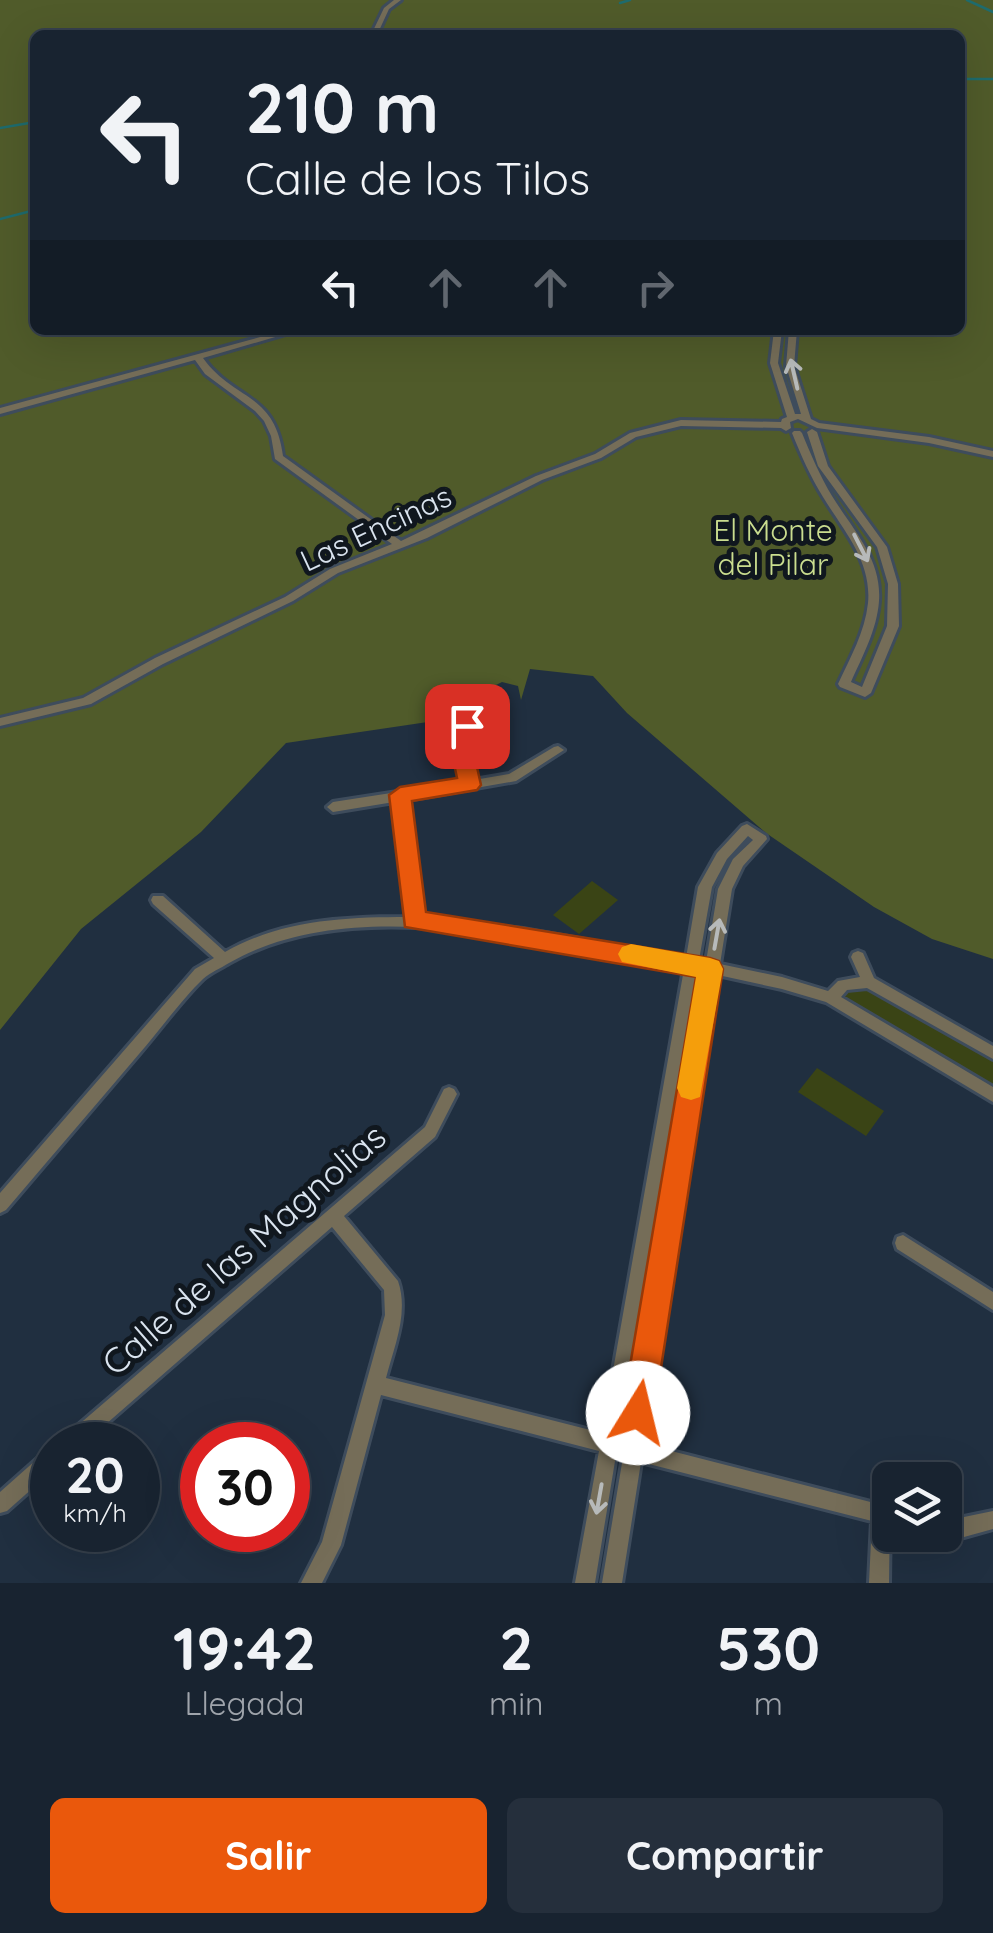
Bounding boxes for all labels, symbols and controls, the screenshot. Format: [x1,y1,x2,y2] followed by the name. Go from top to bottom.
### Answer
[245,63,439,151] text: 210 m
[80,70,210,200] icon: left
[245,150,590,206] text: Calle de los Tilos
[313,260,368,315] icon: left
[418,260,473,315] icon: ahead
[523,260,578,315] icon: ahead
[628,260,683,315] icon: right
[784,359,802,391] one-way arrow
[294,477,457,580] street label: Las Encinas
[713,511,833,583] park label: El Monte del Pilar
[852,532,871,562] one-way arrow
[425,684,510,769] pin
[440,699,495,754] icon: arrive
[708,919,727,951] one-way arrow
[93,1114,394,1384] street label: Calle de las Magnolias
[586,1361,690,1465] position arrow
[180,1422,310,1552] speed limit sign: 30
[65,1443,125,1506] text: 20
[872,1462,962,1552] map controls
[872,1462,962,1552] button: layers
[589,1482,608,1515] one-way arrow
[63,1497,127,1528] text: km/h
[173,1610,316,1685] text: 19:42
[499,1610,533,1685] text: 2
[716,1610,820,1685] text: 530
[185,1683,304,1723] text: Llegada
[489,1683,544,1723] text: min
[754,1683,783,1723] text: m
[50,1798,487,1913] button: Salir
[507,1798,943,1913] button: Compartir

